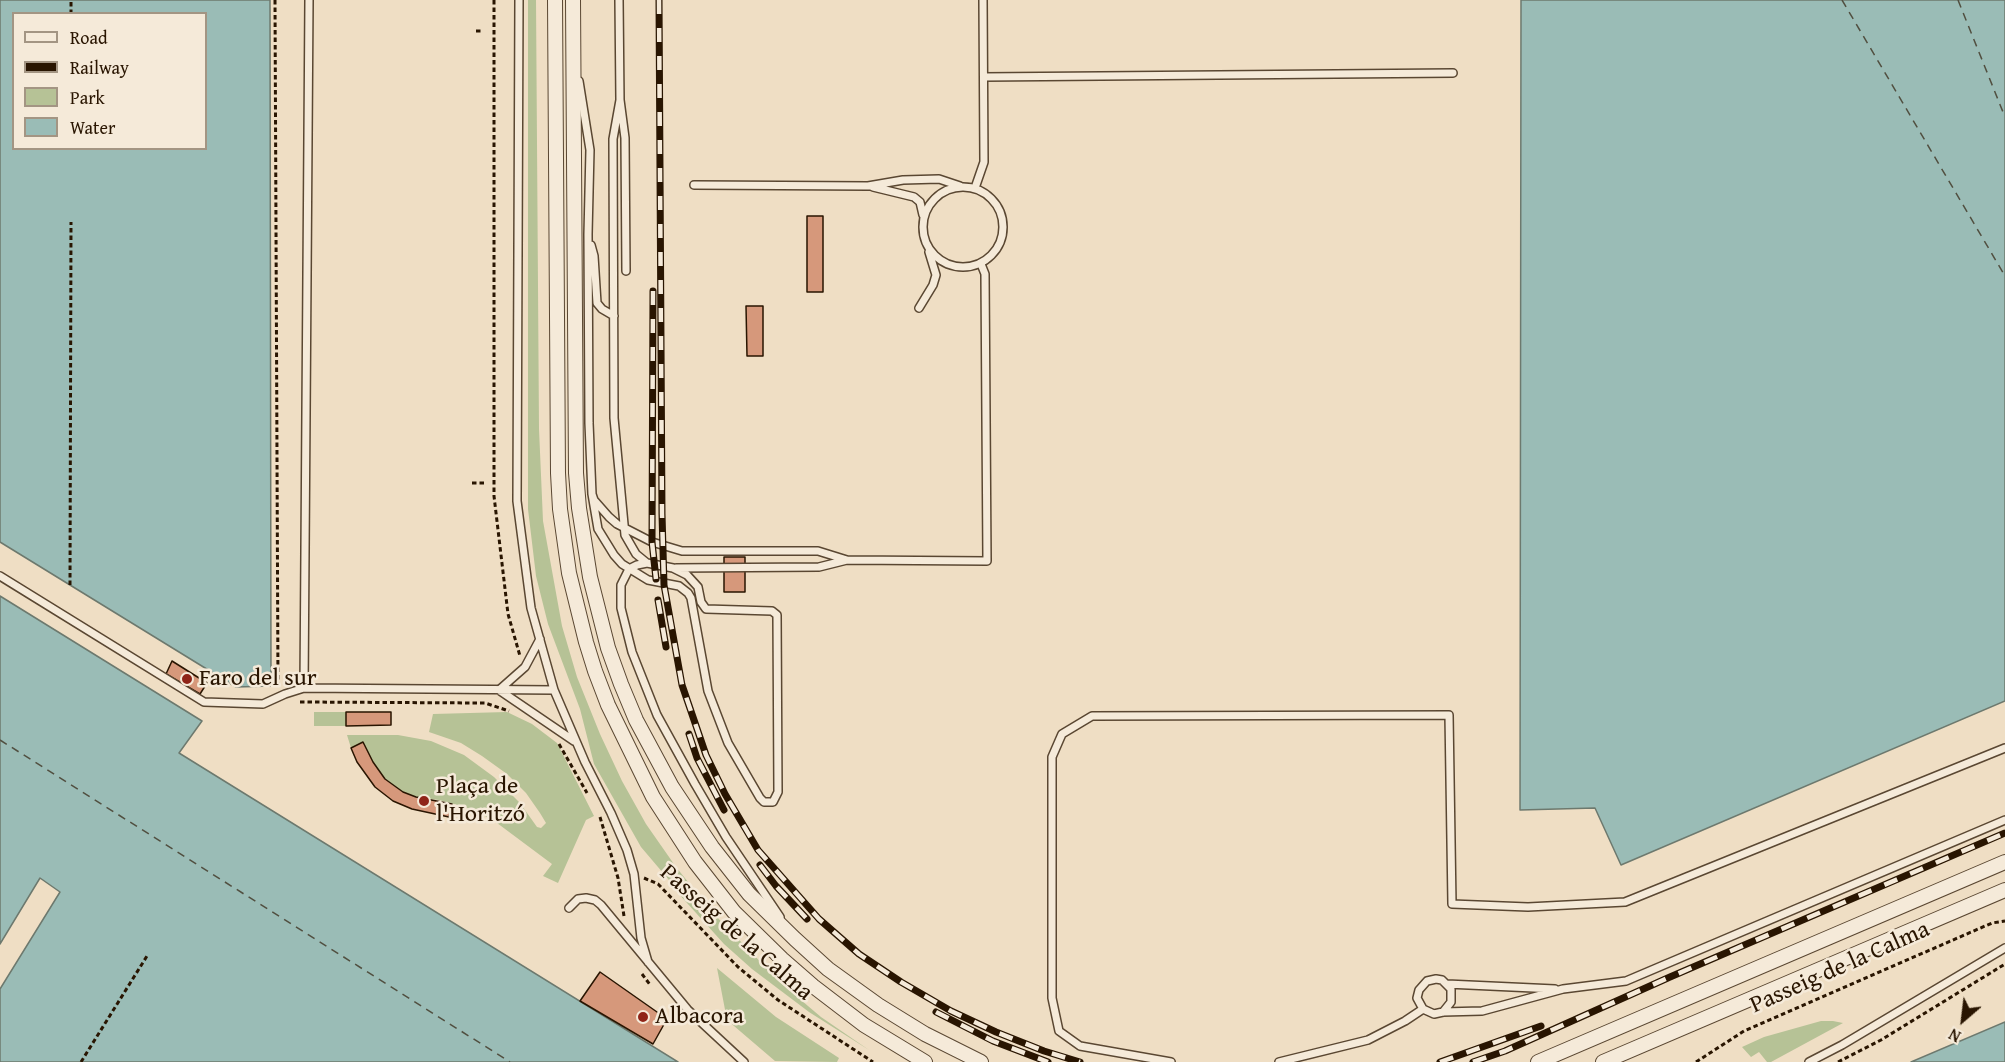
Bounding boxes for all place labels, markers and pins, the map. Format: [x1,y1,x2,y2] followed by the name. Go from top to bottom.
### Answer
[199,665,317,693] place label: Faro del sur
[180,672,194,686] marker: Faro del sur
[436,773,525,829] place label: Plaça de l'Horitzó
[417,794,431,808] marker: Plaça de l'Horitzó
[655,1003,744,1031] place label: Albacora
[636,1010,650,1024] marker: Albacora

